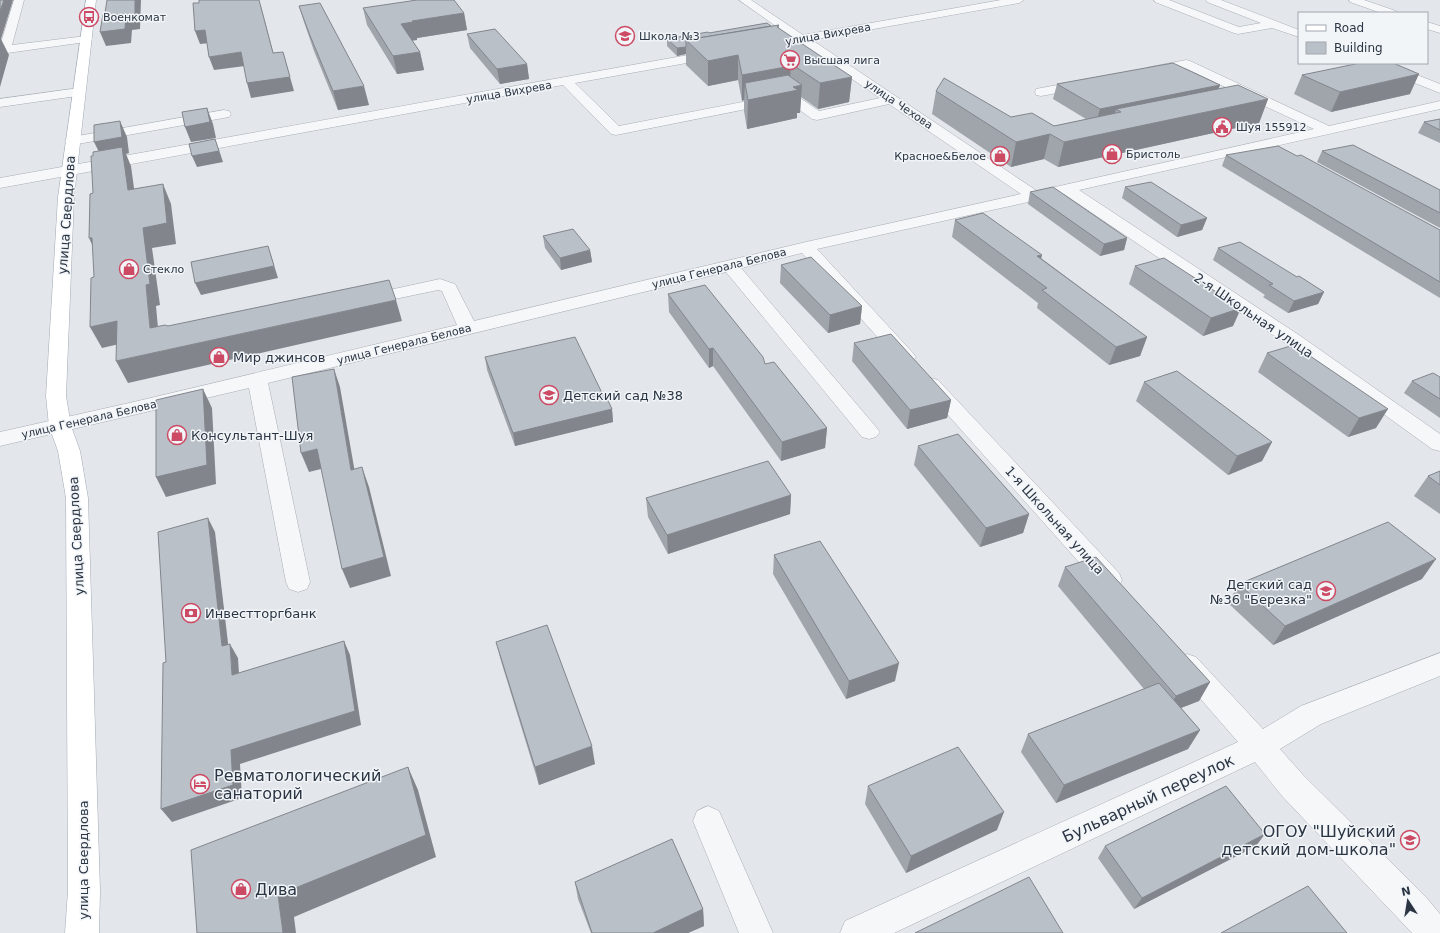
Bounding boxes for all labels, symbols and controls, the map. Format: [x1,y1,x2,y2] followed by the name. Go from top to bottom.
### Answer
[78,6,100,28] bus stop icon: Военкомат
[103,11,167,24] place label: Военкомат
[1298,12,1428,64] legend
[784,21,872,48] street label: улица Вихрева
[1334,21,1364,35] text: Road
[614,25,636,47] school or university icon: Школа №3
[639,30,700,43] place label: Школа №3
[1334,41,1383,55] text: Building
[779,49,801,71] supermarket icon: Высшая лига
[804,54,880,67] place label: Высшая лига
[862,77,935,132] street label: улица Чехова
[465,79,553,106] street label: улица Вихрева
[1211,116,1233,138] public building icon: Шуя 155912
[1236,121,1306,134] place label: Шуя 155912
[1101,143,1123,165] shop icon: Бристоль
[989,145,1011,167] shop icon: Красное&Белое
[1126,148,1180,161] place label: Бристоль
[894,150,986,163] place label: Красное&Белое
[55,155,78,275] street label: улица Свердлова
[651,245,788,292] street label: улица Генерала Белова
[118,258,140,280] shop icon: Стекло
[143,263,185,276] place label: Стекло
[1191,270,1316,361] street label: 2-я Школьная улица
[336,321,473,368] street label: улица Генерала Белова
[208,346,230,368] shop icon: Мир джинсов
[233,350,325,365] place label: Мир джинсов
[538,384,560,406] school or university icon: Детский сад №38
[563,388,683,403] place label: Детский сад №38
[20,398,158,441] street label: улица Генерала Белова
[166,424,188,446] shop icon: Консультант-Шуя
[191,428,313,443] place label: Консультант-Шуя
[1002,463,1107,577] street label: 1-я Школьная улица
[66,476,87,596] street label: улица Свердлова
[1210,577,1312,607] place label: Детский сад №36 "Березка"
[1315,580,1337,602] school or university icon: Детский сад №36 "Березка"
[180,602,202,624] bank icon: Инвестторгбанк
[205,606,317,621] place label: Инвестторгбанк
[1059,750,1238,847] street label: Бульварный переулок
[214,766,381,803] place label: Ревматологический санаторий
[189,773,211,795] hotel icon: Ревматологический санаторий
[76,800,91,920] street label: улица Свердлова
[1221,822,1396,859] place label: ОГОУ "Шуйский детский дом-школа"
[1399,829,1421,851] school or university icon: ОГОУ "Шуйский детский дом-школа"
[230,878,252,900] shop icon: Дива
[255,880,297,899] place label: Дива
[1388,881,1428,921] north arrow
[1400,884,1412,899] text: N

